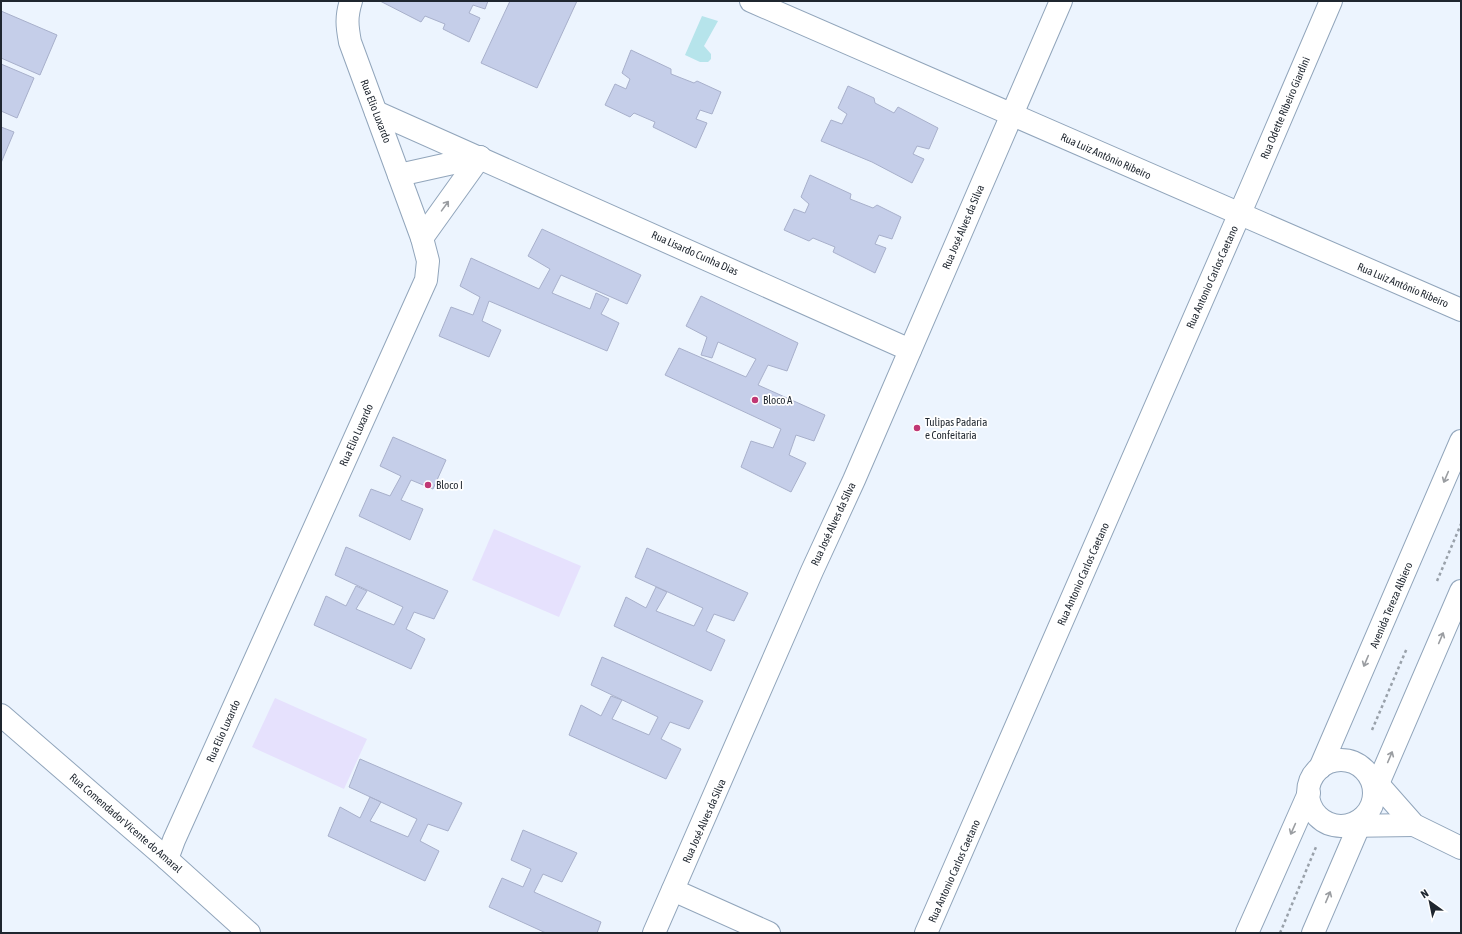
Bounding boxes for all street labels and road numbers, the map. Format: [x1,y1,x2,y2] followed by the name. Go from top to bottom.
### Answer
[1258,55,1312,161] street label: Rua Odette Ribeiro Giardini
[358,78,394,144] street label: Rua Elio Luxardo
[1059,131,1153,181] street label: Rua Luiz Antônio Ribeiro
[940,183,986,271] street label: Rua José Alves da Silva
[1184,224,1240,330] street label: Rua Antonio Carlos Caetano
[650,228,740,278] street label: Rua Lisardo Cunha Dias
[1356,260,1450,310] street label: Rua Luiz Antônio Ribeiro
[337,402,375,468] street label: Rua Elio Luxardo
[808,480,858,568] street label: Rua José Alves da Silva
[1055,521,1111,627] street label: Rua Antonio Carlos Caetano
[1368,560,1414,650] street label: Avenida Tereza Albiero
[204,698,242,764] street label: Rua Elio Luxardo
[68,771,185,875] street label: Rua Comendador Vicente do Amaral
[680,777,728,865] street label: Rua José Alves da Silva
[926,818,982,924] street label: Rua Antonio Carlos Caetano

